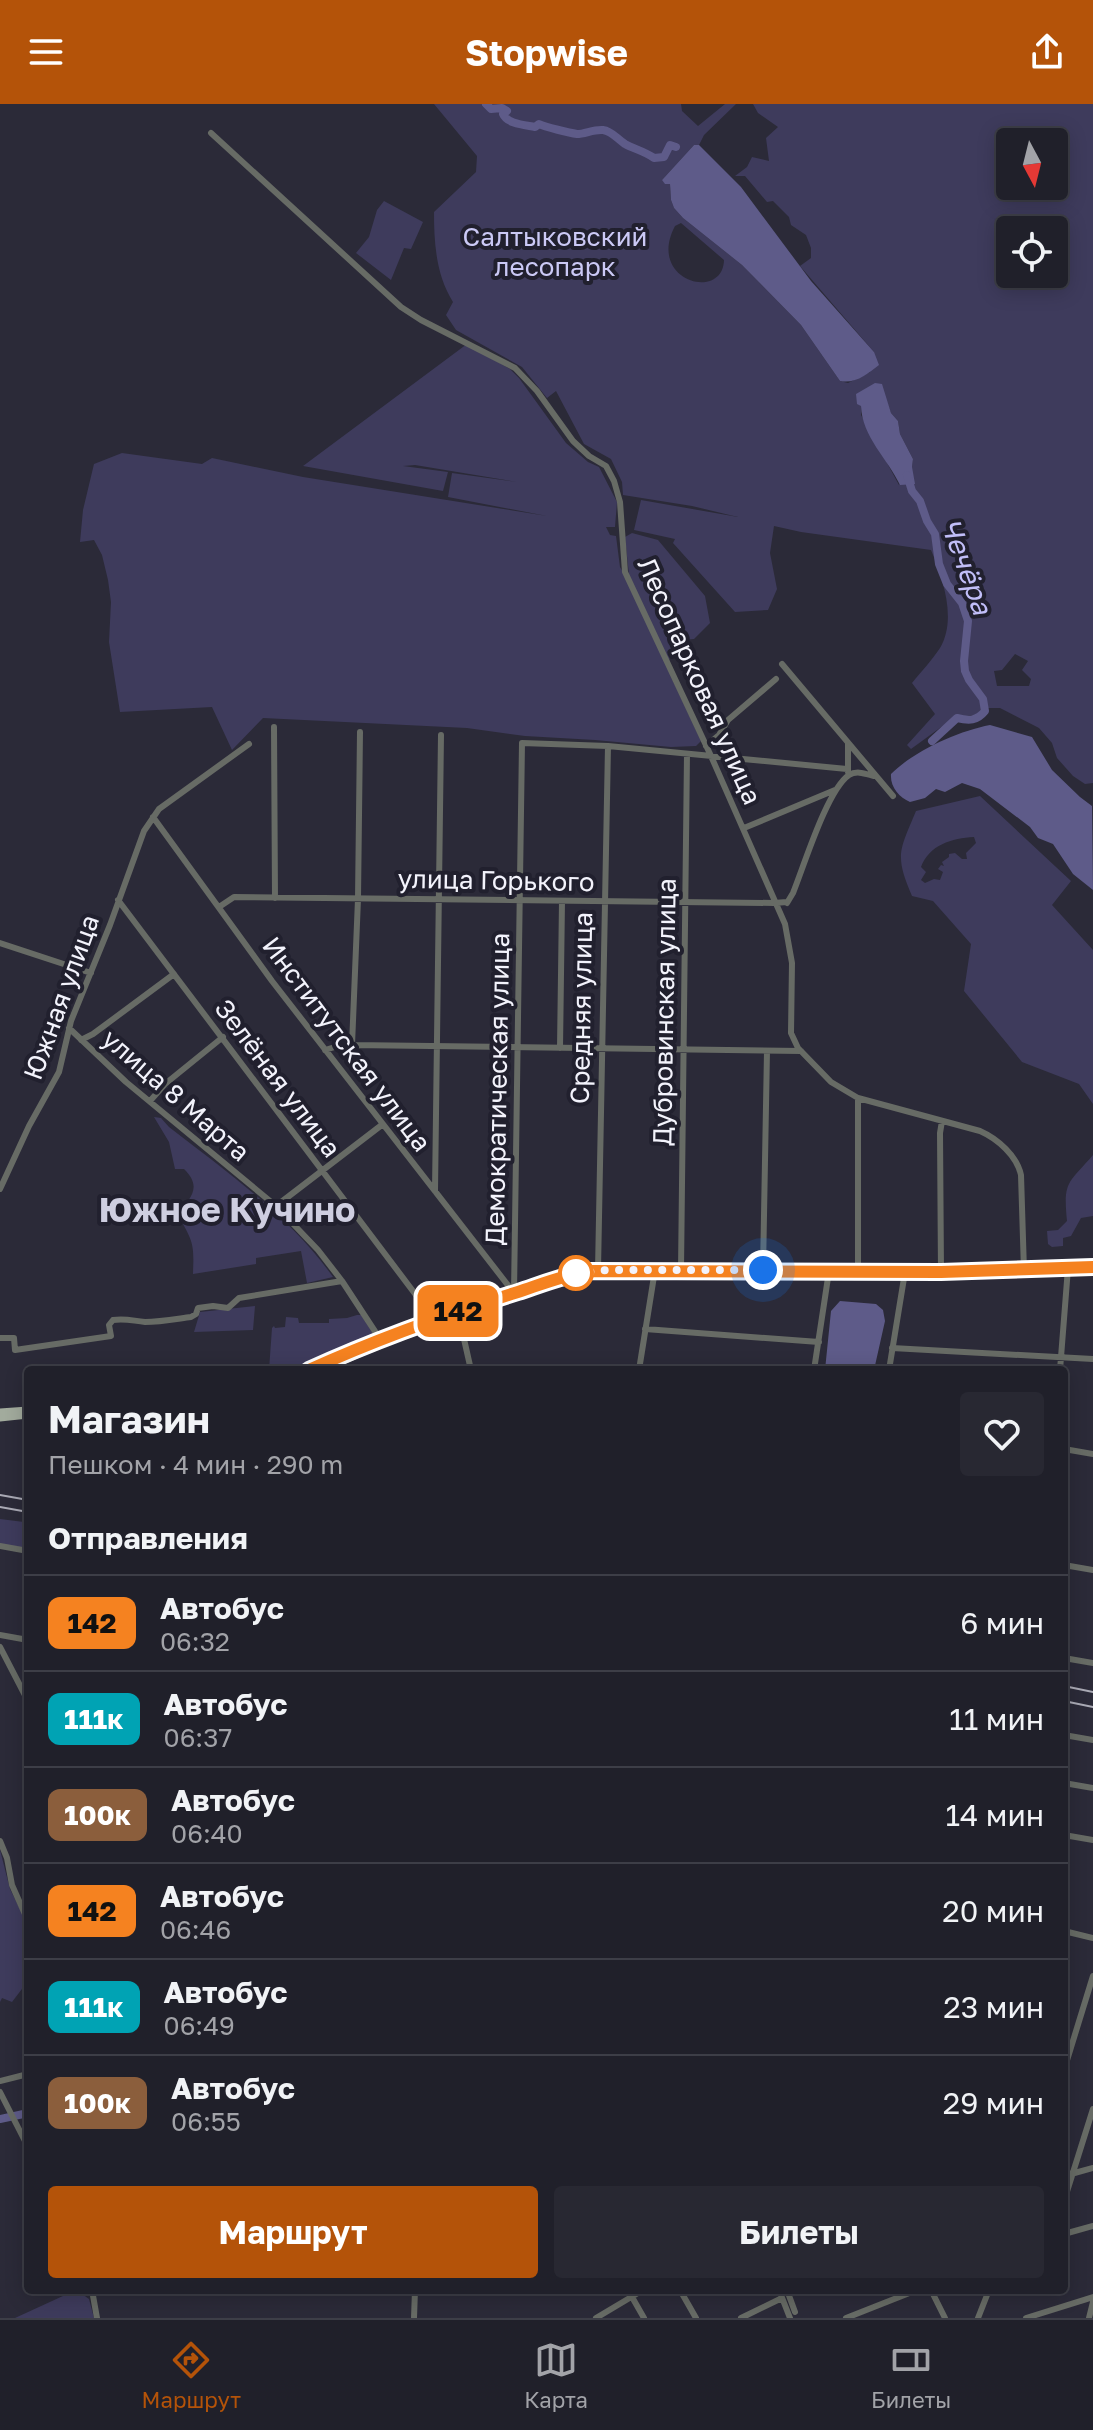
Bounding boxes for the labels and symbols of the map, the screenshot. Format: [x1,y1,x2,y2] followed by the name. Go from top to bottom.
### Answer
[996,128,1068,200] north arrow
[463,221,647,282] park label: Салтыковский лесопарк
[934,513,1000,620] water label: Чечёра
[632,553,768,809] street label: Лесопарковая улица
[397,863,595,897] street label: улица Горького
[646,878,682,1146] street label: Дубровинская улица
[17,910,105,1084] street label: Южная улица
[564,912,598,1104] street label: Средняя улица
[256,931,438,1157] street label: Институтская улица
[479,932,515,1246] street label: Демократическая улица
[209,993,347,1163] street label: Зелёная улица
[96,1023,256,1167] street label: улица 8 Марта
[99,1189,355,1229] district label: Южное Кучино
[743,1250,783,1290] your location
[559,1256,593,1290] unlabelled marker
[412,1285,504,1337] line badge: 142

